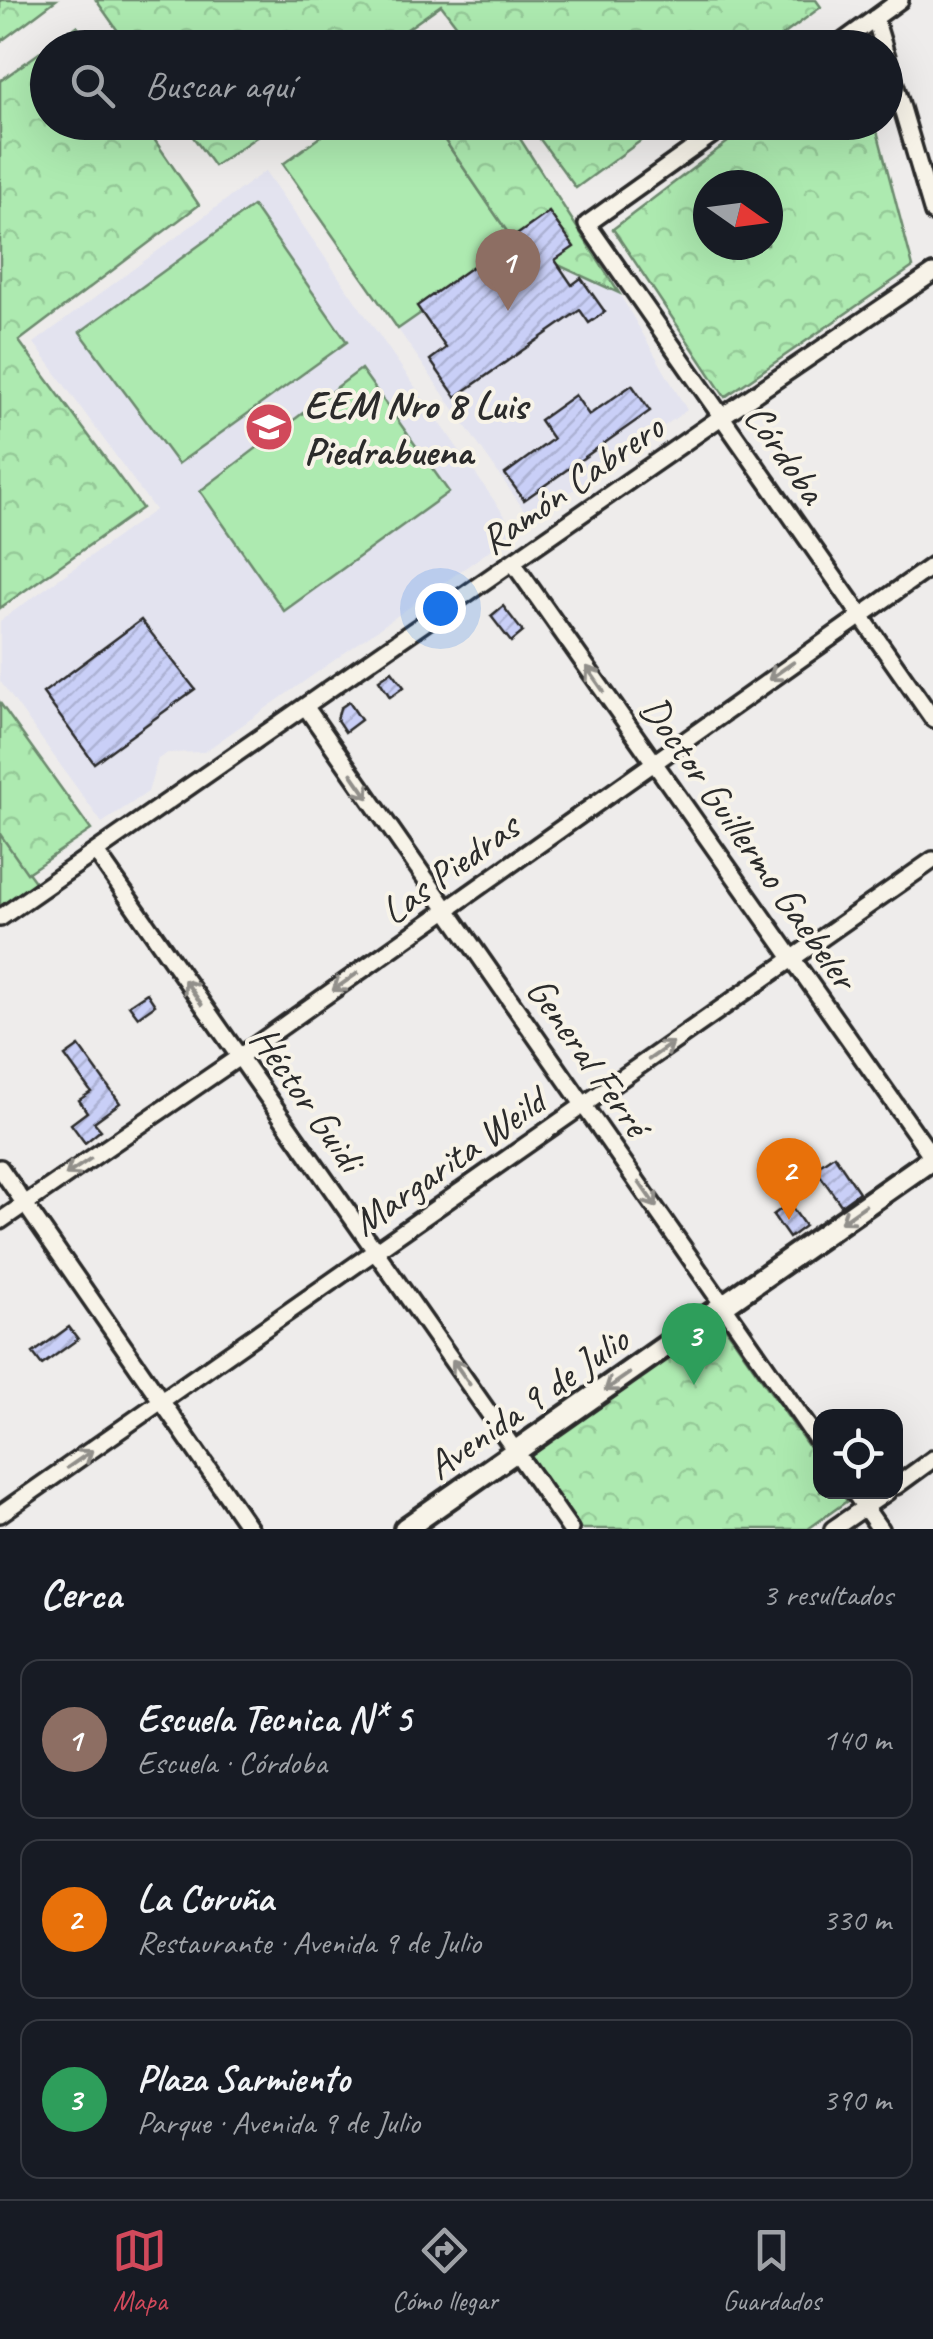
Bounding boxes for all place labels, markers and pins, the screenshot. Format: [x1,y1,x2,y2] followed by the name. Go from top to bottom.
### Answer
[476,228,540,311] pin: 1
[304,380,531,476] place label: EEM Nro 8 Luis Piedrabuena
[243,401,295,453] school or university icon: EEM Nro 8 Luis Piedrabuena
[756,1138,822,1220] pin: 2
[662,1302,726,1385] pin: 3

